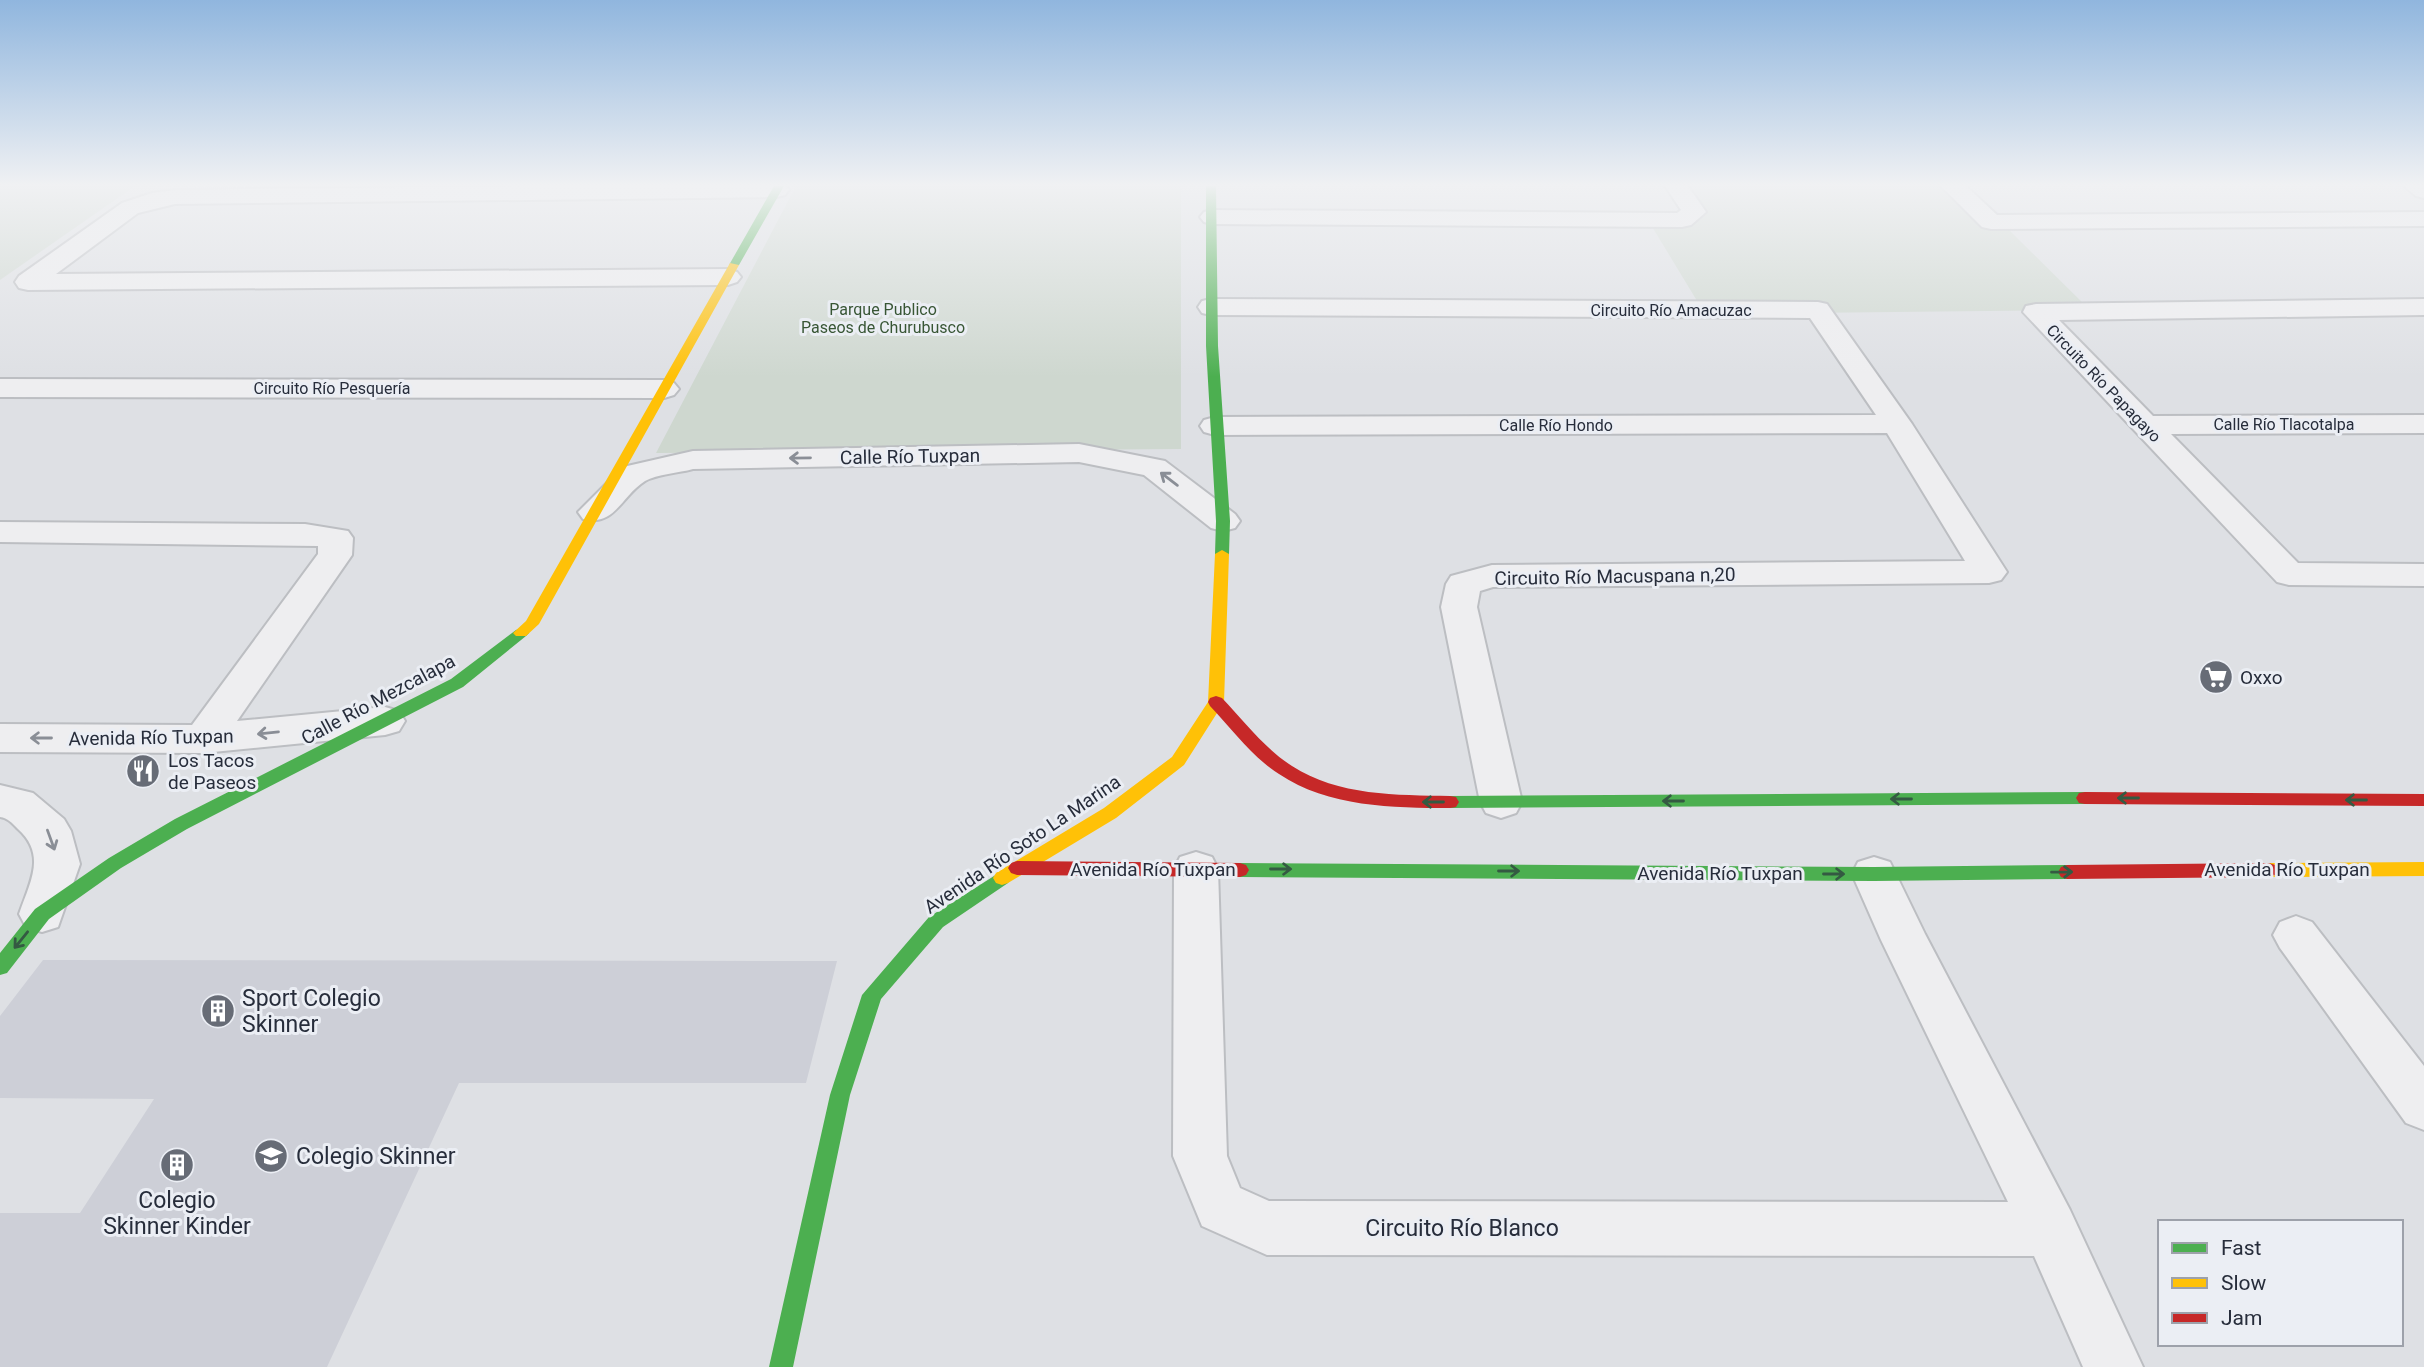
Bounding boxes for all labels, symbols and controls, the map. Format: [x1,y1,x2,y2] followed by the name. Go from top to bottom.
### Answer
[801,300,965,337] park label: Parque Publico Paseos de Churubusco
[1590,301,1752,320] street label: Circuito Río Amacuzac
[2043,321,2165,446] street label: Circuito Río Papagayo
[254,379,410,398] street label: Circuito Río Pesquería
[2213,415,2355,434] street label: Calle Río Tlacotalpa
[1499,416,1613,435] street label: Calle Río Hondo
[840,444,980,469] street label: Calle Río Tuxpan
[788,451,811,465] one-way arrow
[1160,472,1179,487] one-way arrow
[1494,563,1736,590] street label: Circuito Río Macuspana n,20
[297,649,459,750] street label: Calle Río Mezcalapa
[2197,658,2235,696] supermarket icon: Oxxo
[2240,666,2283,689] place label: Oxxo
[68,725,234,750] street label: Avenida Río Tuxpan
[258,726,280,739] one-way arrow
[30,731,53,745] one-way arrow
[168,749,256,794] place label: Los Tacos de Paseos
[124,752,162,790] restaurant icon: Los Tacos de Paseos
[920,770,1125,919] street label: Avenida Río Soto La Marina
[2117,791,2140,805] one-way arrow
[1890,793,1913,806] one-way arrow
[2345,793,2368,807] one-way arrow
[1662,794,1685,808] one-way arrow
[1422,795,1445,809] one-way arrow
[46,828,58,850] one-way arrow
[1070,858,1236,881] street label: Avenida Río Tuxpan
[2204,858,2370,881] street label: Avenida Río Tuxpan
[1269,862,1292,876] one-way arrow
[1637,862,1803,885] street label: Avenida Río Tuxpan
[1497,864,1520,878] one-way arrow
[2050,865,2073,878] one-way arrow
[1822,867,1845,881] one-way arrow
[14,931,29,949] one-way arrow
[242,985,381,1038] place label: Sport Colegio Skinner
[199,992,237,1030] building icon: Sport Colegio Skinner
[252,1137,290,1175] school or university icon: Colegio Skinner
[296,1143,456,1170] place label: Colegio Skinner
[158,1146,196,1184] building icon: Colegio Skinner Kinder
[103,1187,251,1240] place label: Colegio Skinner Kinder
[1365,1215,1559,1242] street label: Circuito Río Blanco
[2158,1220,2403,1346] legend
[2221,1236,2262,1260] text: Fast
[2221,1271,2267,1295] text: Slow
[2221,1306,2262,1330] text: Jam

